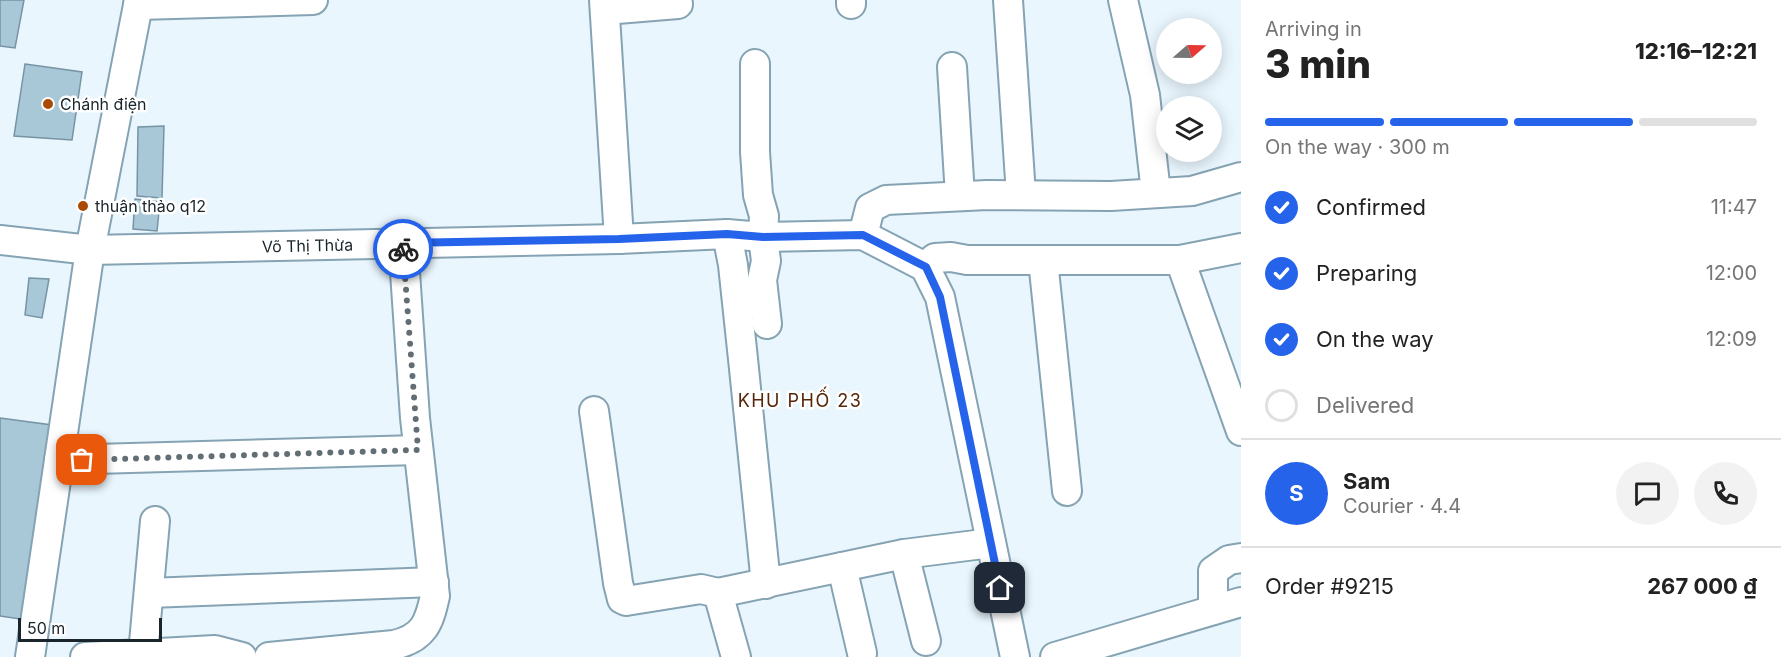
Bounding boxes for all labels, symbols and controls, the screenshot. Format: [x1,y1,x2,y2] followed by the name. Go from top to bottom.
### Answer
[1265,17,1362,41] text: Arriving in
[1156,18,1222,84] north arrow
[1156,18,1222,162] map controls
[1635,38,1757,64] text: 12:16–12:21
[1265,40,1371,87] text: 3 min
[60,94,147,114] place label: Chánh điện
[1156,96,1222,162] button: layers
[41,97,55,111] marker: Chánh điện
[1265,135,1450,159] text: On the way · 300 m
[1265,191,1298,224] icon: check
[1316,194,1426,220] text: Confirmed
[1711,195,1757,219] text: 11:47
[95,196,206,216] place label: thuận thảo q12
[76,199,90,213] marker: thuận thảo q12
[373,219,433,279] courier
[387,233,420,266] icon: bike
[262,235,353,256] street label: Võ Thị Thừa
[1265,257,1298,290] icon: check
[1316,260,1417,286] text: Preparing
[1706,261,1757,285] text: 12:00
[1265,323,1298,356] icon: check
[1316,326,1434,352] text: On the way
[1706,327,1757,351] text: 12:09
[738,386,862,411] district label: KHU PHỐ 23
[1316,392,1414,418] text: Delivered
[56,434,107,485] pin
[65,443,98,476] icon: bag
[1616,462,1679,525] button: chat
[1694,462,1757,525] button: phone
[1343,468,1390,494] text: Sam
[1289,480,1304,506] text: S
[1343,494,1461,518] text: Courier · 4.4
[974,562,1025,613] pin
[983,571,1016,604] icon: home
[1265,573,1394,599] text: Order #9215
[1647,573,1757,599] text: 267 000 ₫
[18,615,162,642] scale bar
[27,618,65,638] text: 50 m

